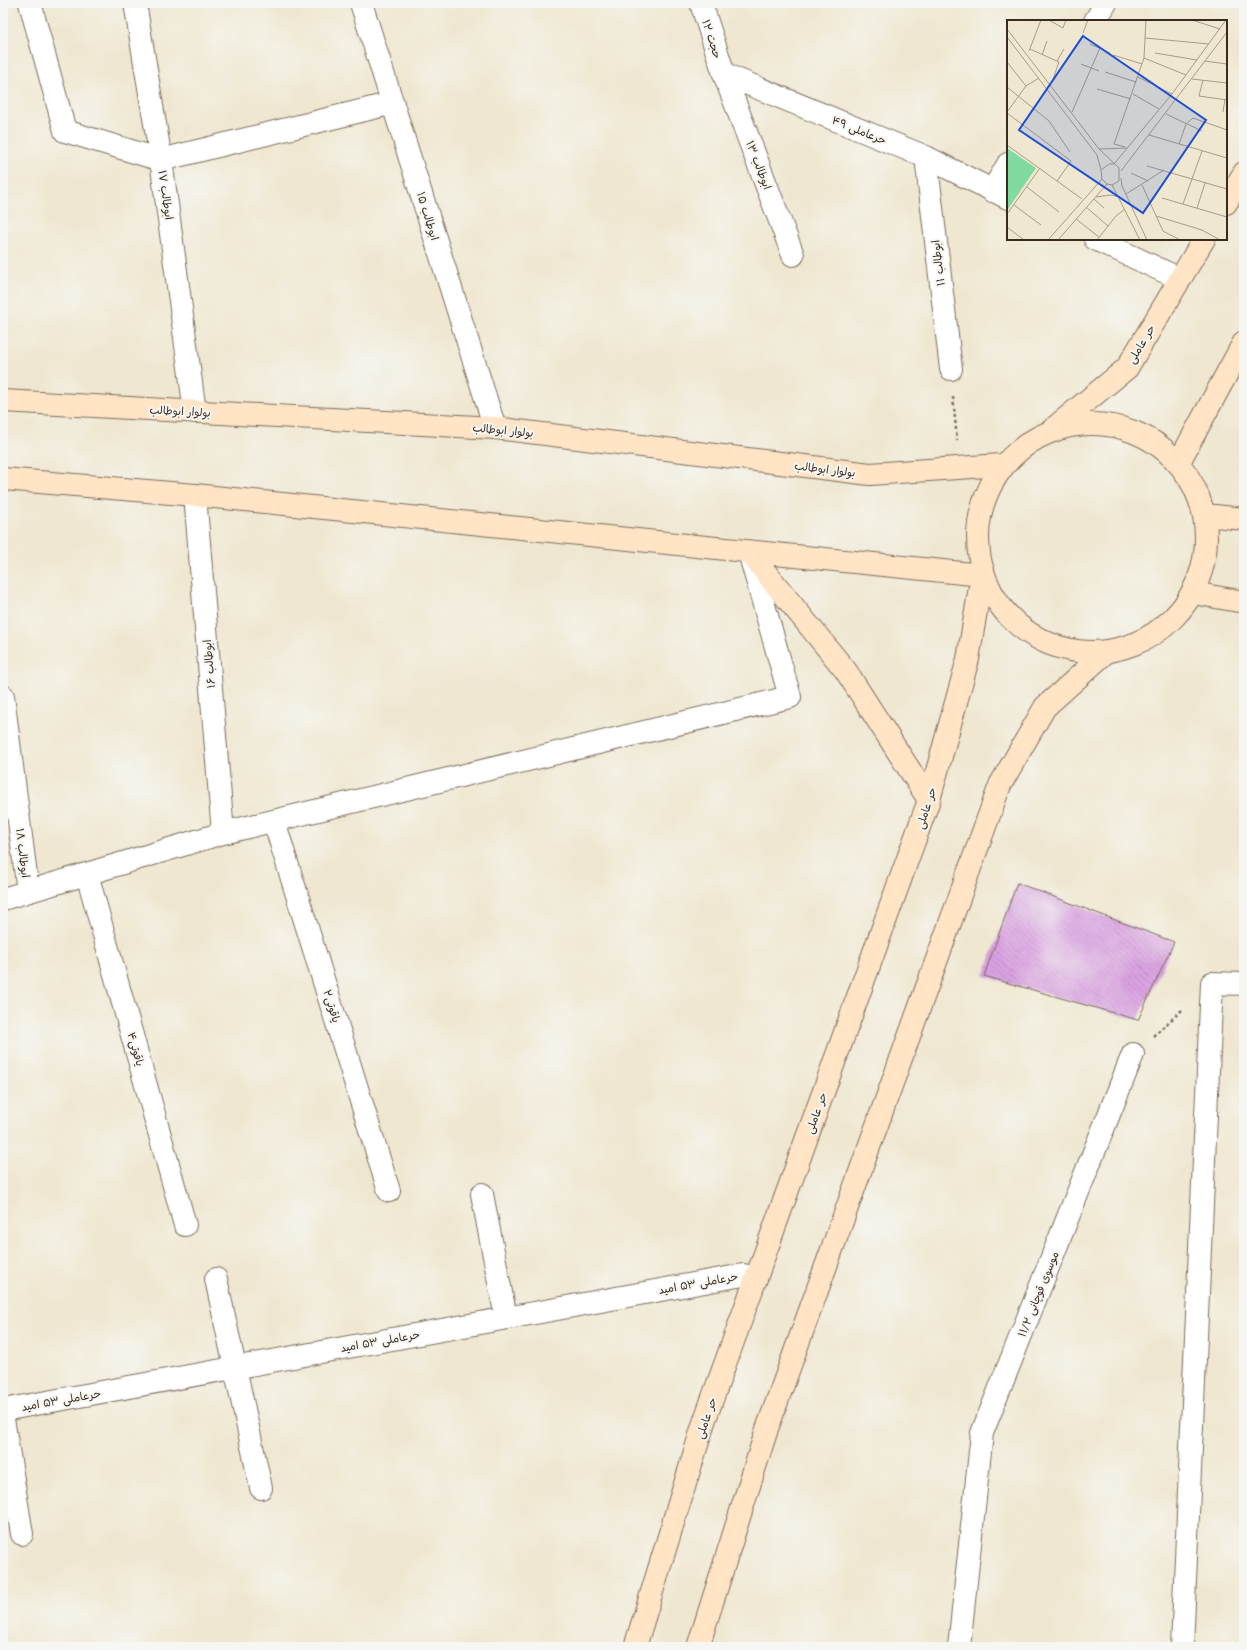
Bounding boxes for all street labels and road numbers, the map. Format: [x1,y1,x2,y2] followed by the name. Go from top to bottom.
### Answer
[699,18,724,60] street label: حجت ۱۲
[830,114,888,148] street label: حرعاملی ۴۹
[742,139,774,192] street label: ابوطالب ۱۳
[155,169,175,221] street label: ابوطالب ۱۷
[413,190,441,242] street label: ابوطالب ۱۵
[929,239,949,287] street label: ابوطالب ۱۱
[1125,323,1159,367] street label: حر عاملی
[149,403,211,421] street label: بولوار ابوطالب
[472,421,534,441] street label: بولوار ابوطالب
[794,459,856,481] street label: بولوار ابوطالب
[201,639,219,689] street label: ابوطالب ۱۶
[914,786,940,831] street label: حر عاملی
[12,828,32,879] street label: ابوطالب ۱۸
[319,988,343,1024] street label: یاقوتی۲
[124,1031,147,1068] street label: یاقوتی۴
[803,1091,831,1136] street label: حر عاملی
[1015,1249,1063,1339] street label: موسوی قوچانی ۱۱/۲
[658,1270,739,1298] street label: حرعاملی ۵۳ امید
[340,1328,421,1356] street label: حرعاملی ۵۳ امید
[21,1387,102,1415] street label: حرعاملی ۵۳ امید
[693,1396,721,1441] street label: حر عاملی

